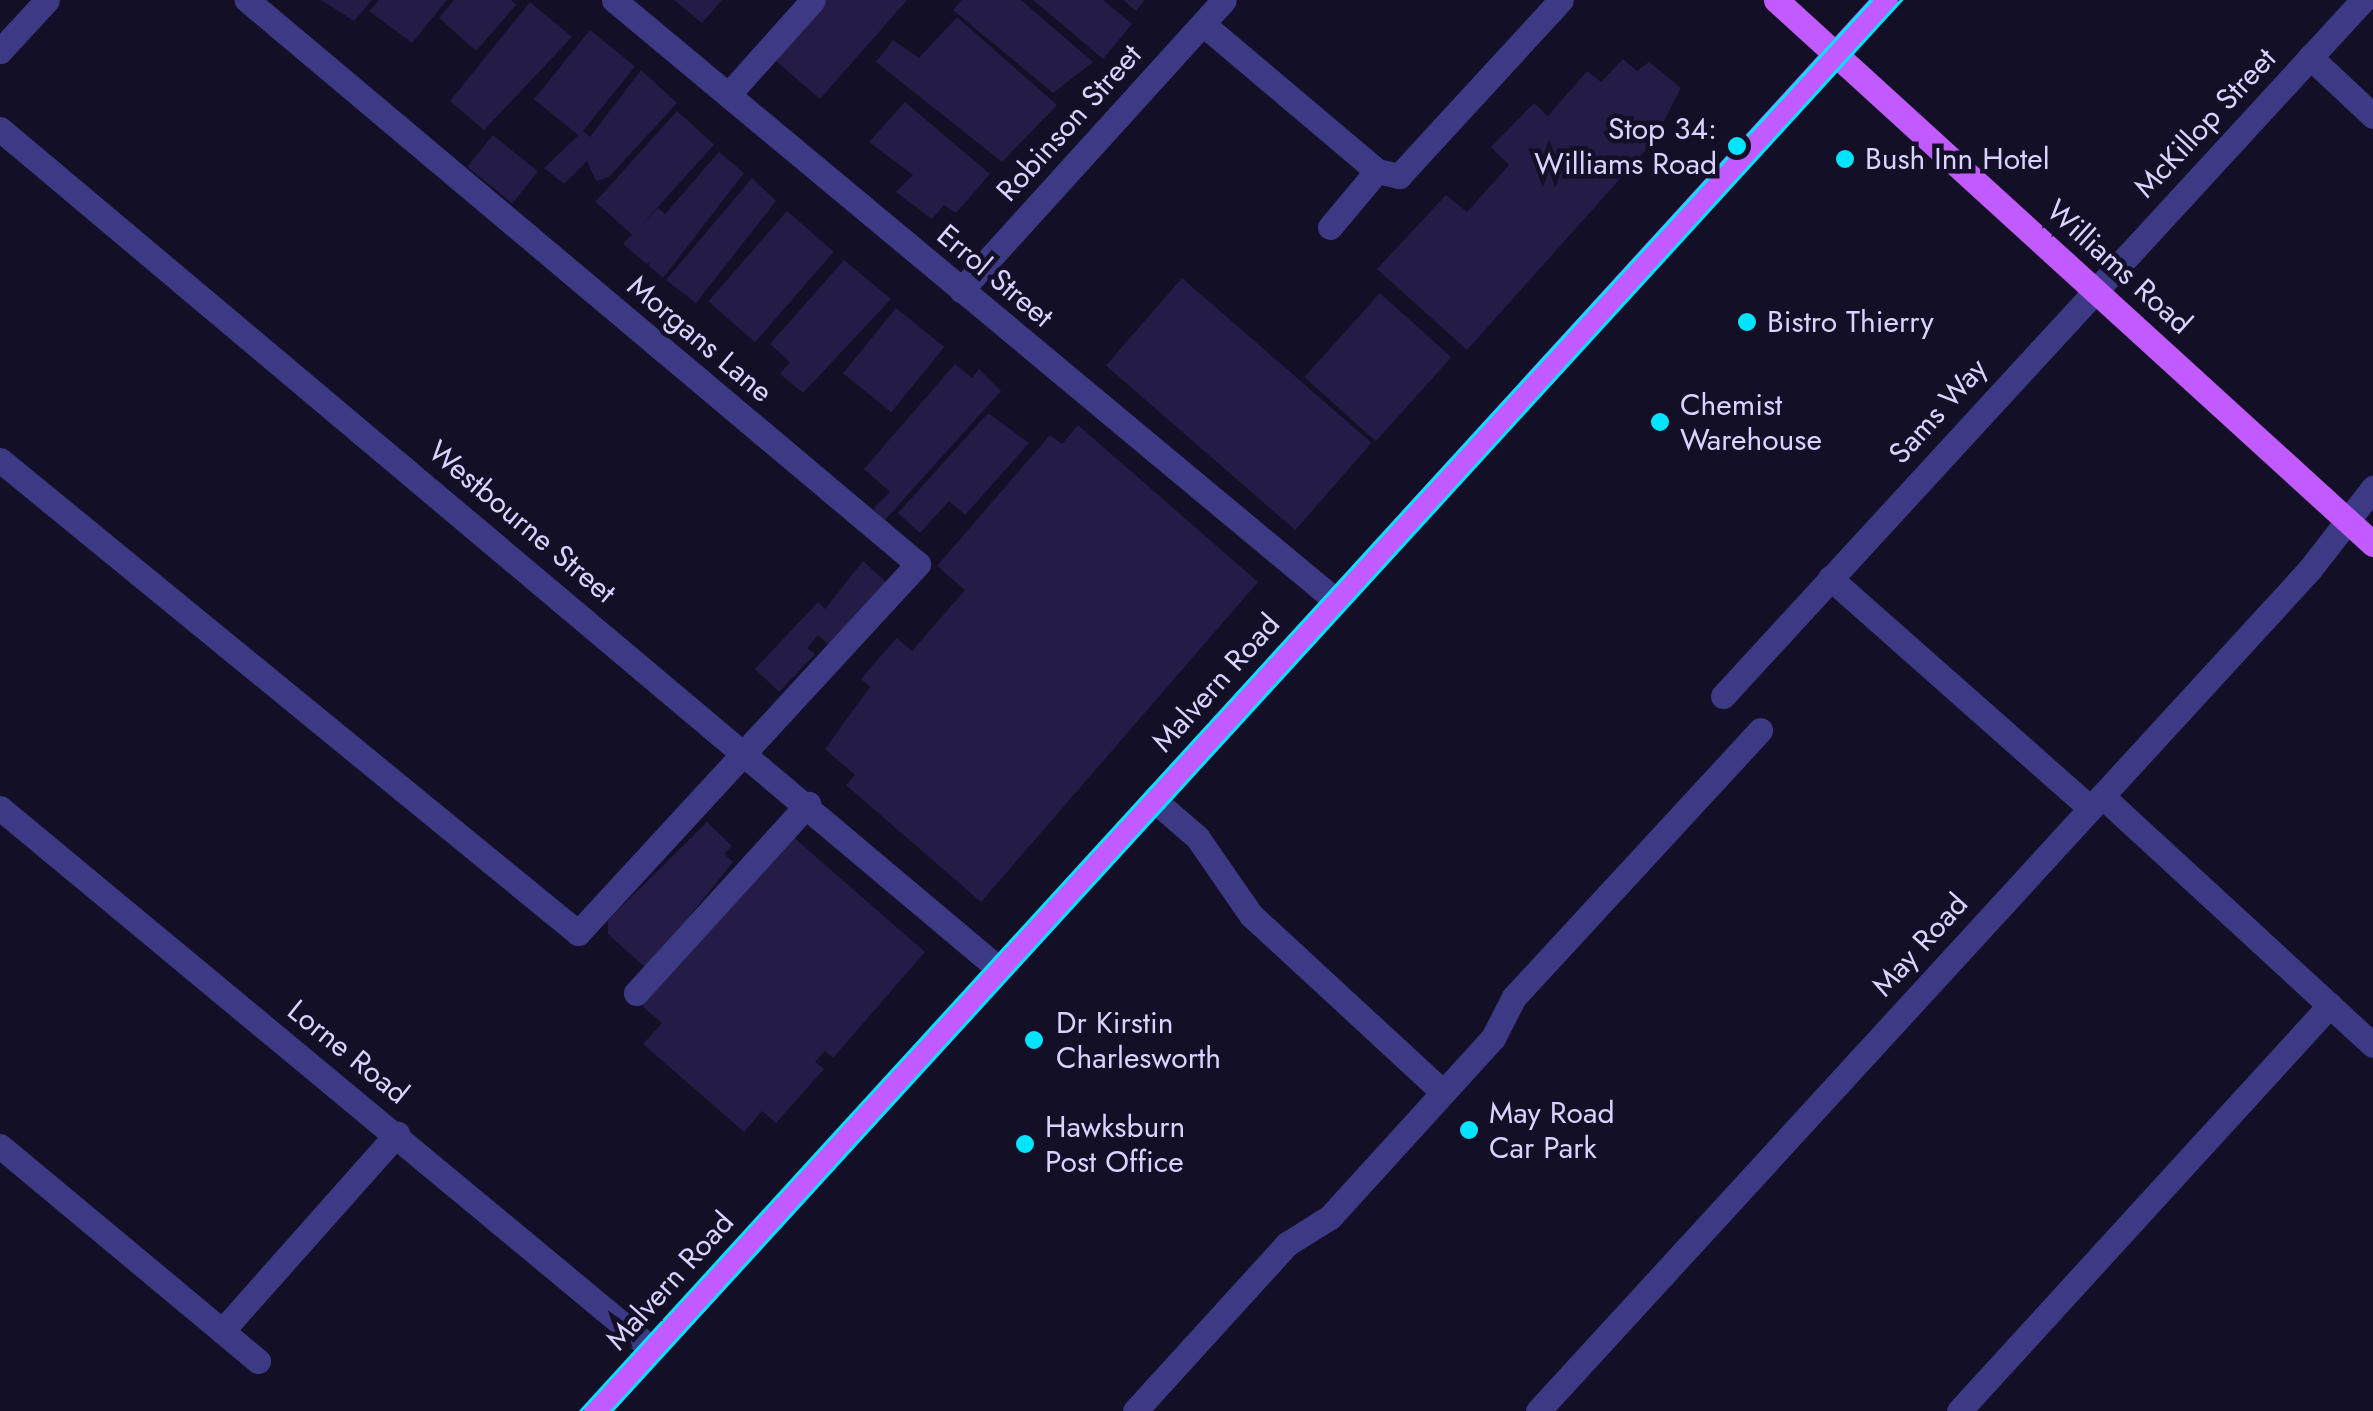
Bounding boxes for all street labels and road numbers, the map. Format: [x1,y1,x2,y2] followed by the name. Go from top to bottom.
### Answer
[989,37,1149,209] street label: Robinson Street
[2127,41,2283,205] street label: McKillop Street
[2039,192,2199,342] street label: Williams Road
[930,217,1060,335] street label: Errol Street
[620,268,780,410] street label: Morgans Lane
[1881,351,1995,471] street label: Sams Way
[421,433,623,611] street label: Westbourne Street
[1145,606,1287,760] street label: Malvern Road
[1865,886,1975,1004] street label: May Road
[280,992,416,1112] street label: Lorne Road
[599,1204,741,1358] street label: Malvern Road

